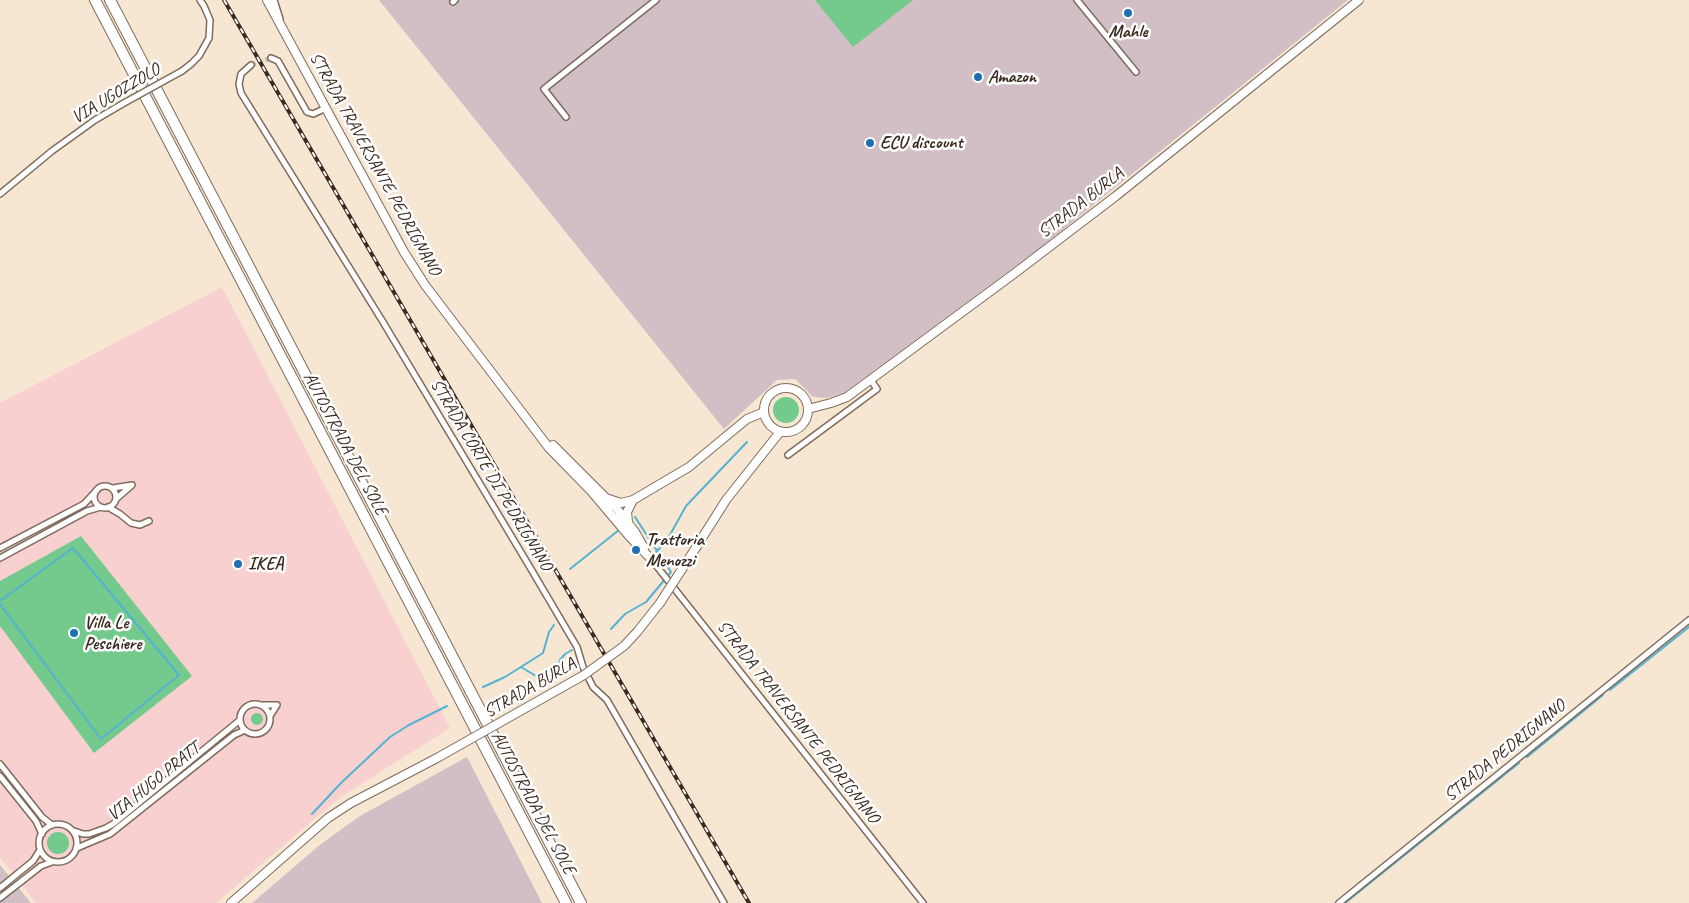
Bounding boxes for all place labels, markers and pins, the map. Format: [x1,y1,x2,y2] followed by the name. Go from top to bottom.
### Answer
[1122,7,1134,19] marker: Mahle
[1109,21,1147,43] place label: Mahle
[988,66,1036,88] place label: Amazon
[972,71,984,83] marker: Amazon
[880,132,962,154] place label: ECU discount
[864,137,876,149] marker: ECU discount
[646,529,704,572] place label: Trattoria Menozzi
[630,544,642,556] marker: Trattoria Menozzi
[248,553,284,575] place label: IKEA
[232,558,244,570] marker: IKEA
[84,612,141,654] place label: Villa Le Peschiere
[68,627,80,639] marker: Villa Le Peschiere

